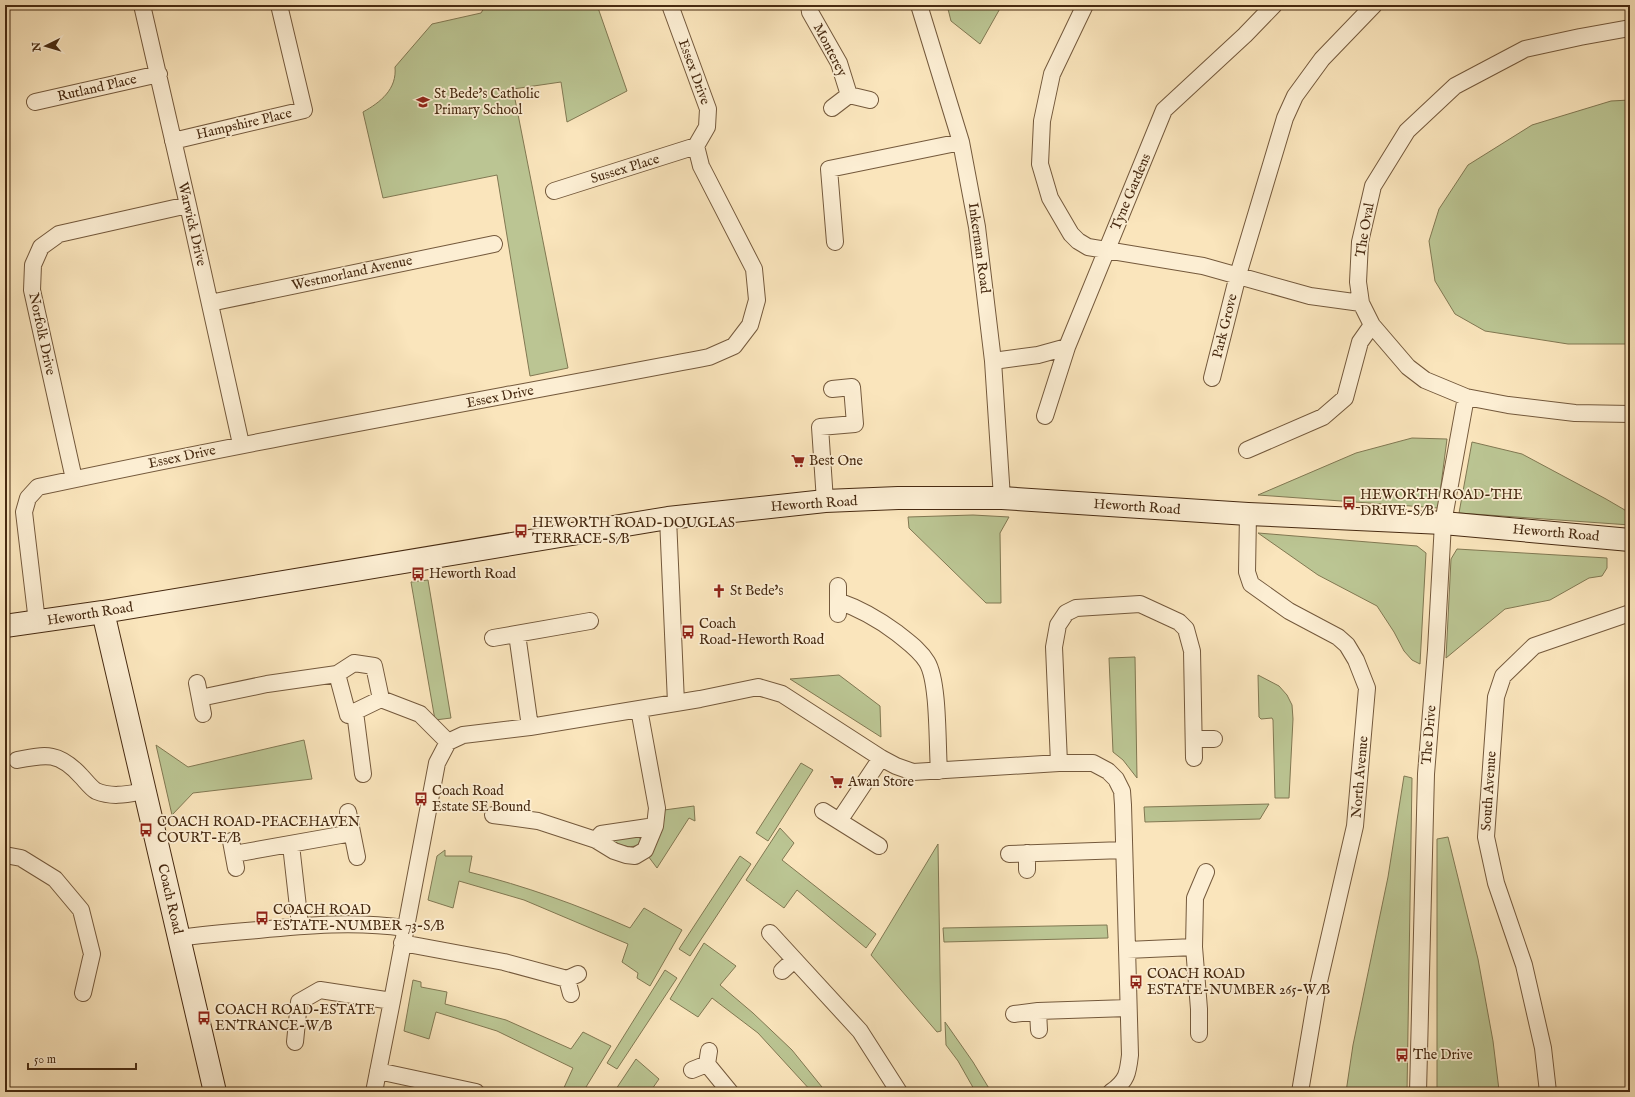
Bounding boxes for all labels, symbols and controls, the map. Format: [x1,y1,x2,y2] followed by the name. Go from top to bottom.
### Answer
[809,20,851,80] street label: Monterey
[26,26,66,66] north arrow
[674,37,714,108] street label: Essex Drive
[30,41,45,53] text: N
[56,70,139,106] street label: Rutland Place
[434,85,540,119] place label: St Bede's Catholic Primary School
[415,94,431,110] school or university icon: St Bede's Catholic Primary School
[194,104,294,144] street label: Hampshire Place
[588,150,662,188] street label: Sussex Place
[1107,151,1155,233] street label: Tyne Gardens
[174,180,211,268] street label: Warwick Drive
[964,201,994,295] street label: Inkerman Road
[1351,201,1379,259] street label: The Oval
[290,251,415,295] street label: Westmorland Avenue
[24,291,60,377] street label: Norfolk Drive
[1208,291,1242,360] street label: Park Grove
[465,382,536,412] street label: Essex Drive
[147,441,218,473] street label: Essex Drive
[809,452,864,470] place label: Best One
[790,453,806,469] supermarket icon: Best One
[1360,486,1523,520] place label: HEWORTH ROAD-THE DRIVE-S/B
[770,492,859,516] street label: Heworth Road
[1093,495,1182,519] street label: Heworth Road
[1341,495,1357,511] bus stop icon: HEWORTH ROAD-THE DRIVE-S/B
[532,514,735,548] place label: HEWORTH ROAD-DOUGLAS TERRACE-S/B
[1512,520,1601,546] street label: Heworth Road
[513,523,529,539] bus stop icon: HEWORTH ROAD-DOUGLAS TERRACE-S/B
[429,565,516,583] place label: Heworth Road
[410,566,426,582] bus stop icon: Heworth Road
[730,582,783,600] place label: St Bede's
[711,583,727,599] church icon: St Bede's
[46,598,135,630] street label: Heworth Road
[699,615,825,649] place label: Coach Road-Heworth Road
[680,624,696,640] bus stop icon: Coach Road-Heworth Road
[1417,704,1441,766] street label: The Drive
[1347,735,1373,819] street label: North Avenue
[1477,750,1501,832] street label: South Avenue
[847,773,914,791] place label: Awan Store
[829,774,845,790] supermarket icon: Awan Store
[432,782,531,816] place label: Coach Road Estate SE Bound
[413,791,429,807] bus stop icon: Coach Road Estate SE Bound
[157,813,360,847] place label: COACH ROAD-PEACEHAVEN COURT-E/B
[138,822,154,838] bus stop icon: COACH ROAD-PEACEHAVEN COURT-E/B
[153,862,187,937] street label: Coach Road
[273,901,444,935] place label: COACH ROAD ESTATE-NUMBER 73-S/B
[254,910,270,926] bus stop icon: COACH ROAD ESTATE-NUMBER 73-S/B
[1147,965,1330,999] place label: COACH ROAD ESTATE-NUMBER 265-W/B
[1128,974,1144,990] bus stop icon: COACH ROAD ESTATE-NUMBER 265-W/B
[215,1001,376,1035] place label: COACH ROAD-ESTATE ENTRANCE-W/B
[196,1010,212,1026] bus stop icon: COACH ROAD-ESTATE ENTRANCE-W/B
[28,1045,136,1071] scale bar
[1413,1046,1473,1064] place label: The Drive
[1394,1047,1410,1063] bus stop icon: The Drive
[34,1052,56,1067] text: 50 m

